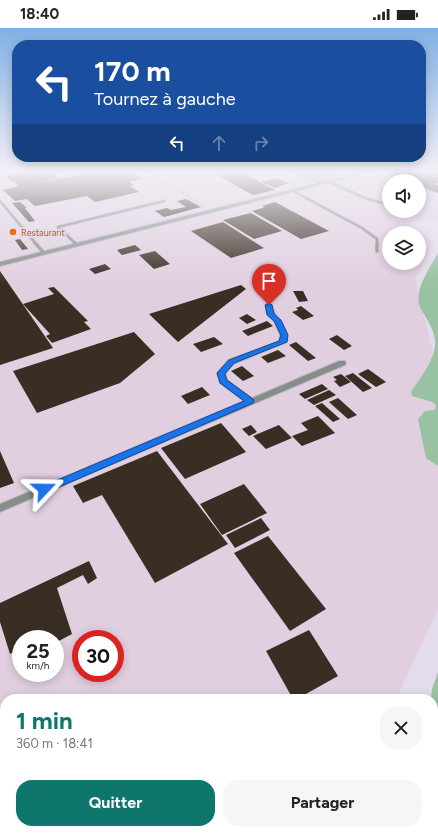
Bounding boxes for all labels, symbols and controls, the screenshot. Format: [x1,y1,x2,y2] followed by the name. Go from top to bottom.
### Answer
[20,5,59,23] text: 18:40
[94,54,171,88] text: 170 m
[28,56,80,108] icon: left
[94,88,236,110] text: Tournez à gauche
[166,132,188,154] icon: left
[208,132,230,154] icon: ahead
[250,132,272,154] icon: right
[382,174,426,270] map controls
[382,174,426,218] button: sound
[382,226,426,270] button: layers
[8,227,18,237] marker: Restaurant
[21,227,65,238] place label: Restaurant
[252,264,286,305] pin
[258,270,280,292] icon: arrive
[23,468,65,510] position arrow
[72,630,124,682] speed limit sign: 30
[26,639,50,663] text: 25
[27,659,49,672] text: km/h
[16,706,73,735] text: 1 min
[380,707,422,749] button: close
[16,736,93,751] text: 360 m · 18:41
[16,780,215,826] button: Quitter
[223,780,422,826] button: Partager

